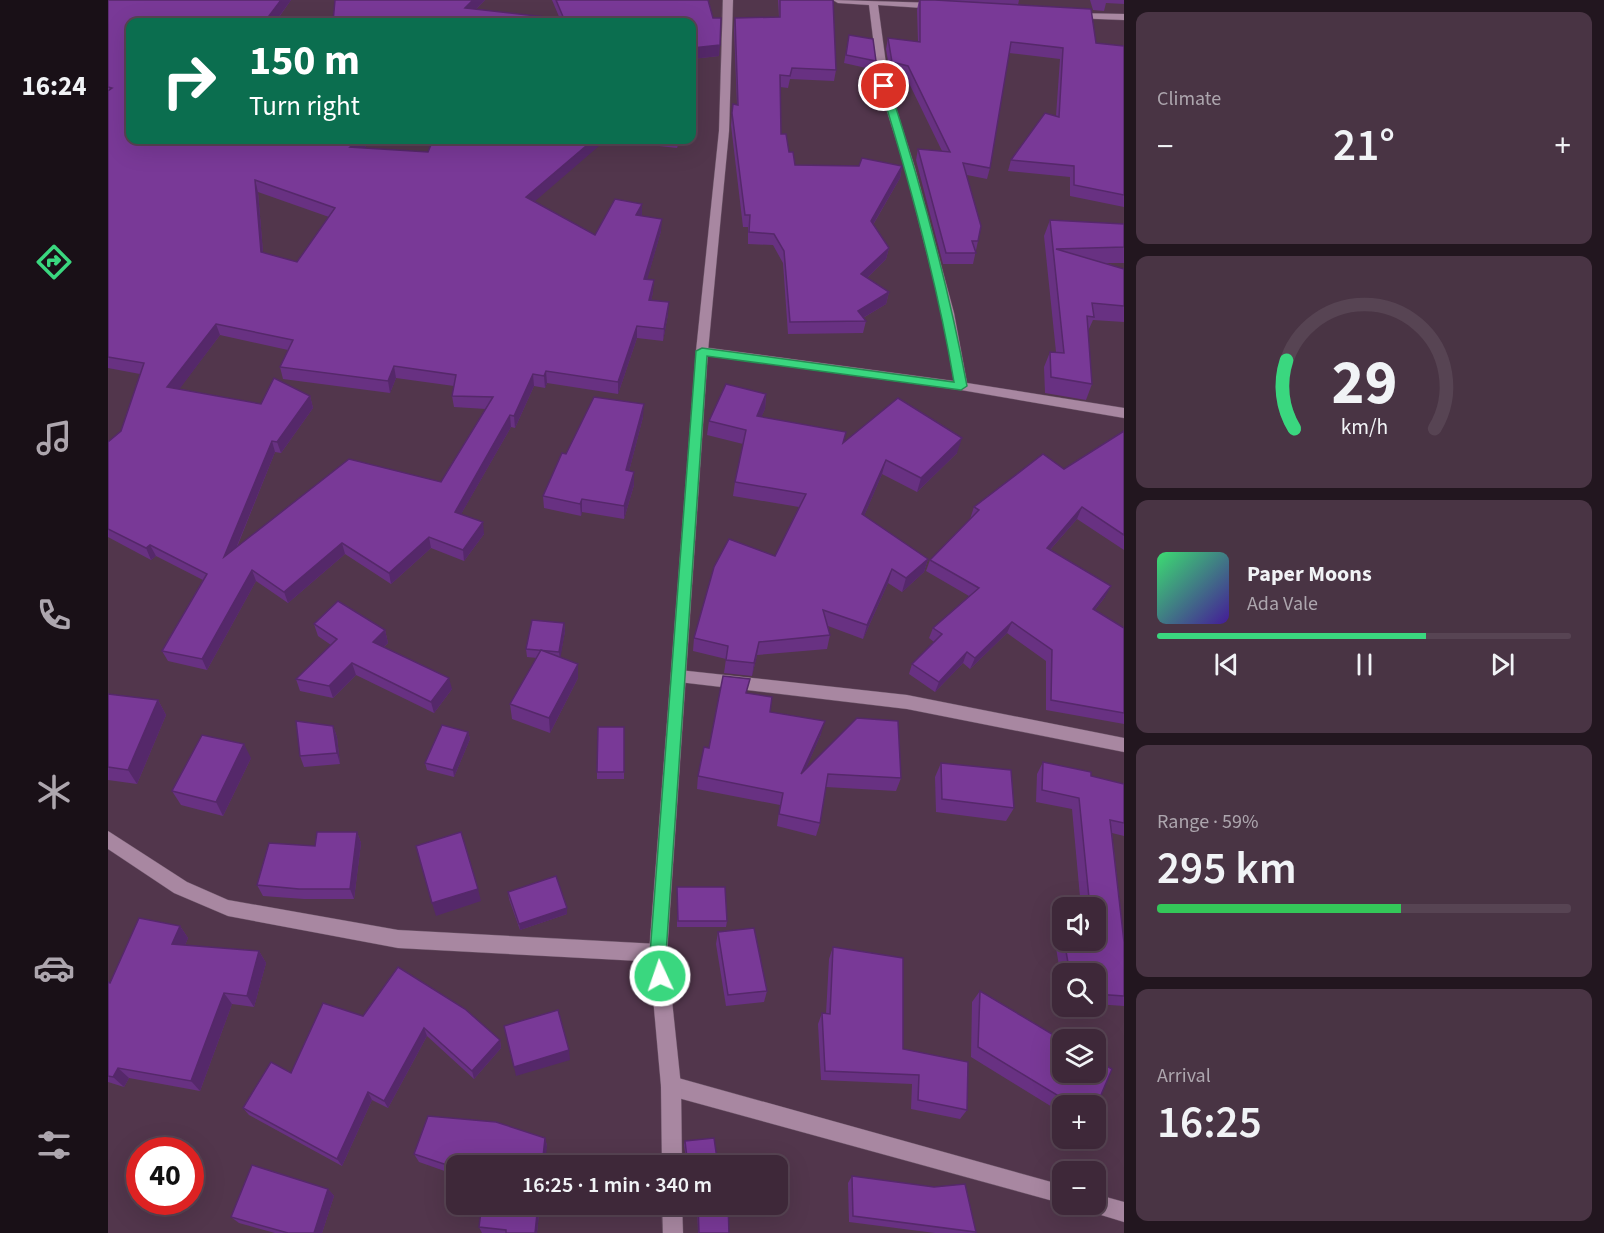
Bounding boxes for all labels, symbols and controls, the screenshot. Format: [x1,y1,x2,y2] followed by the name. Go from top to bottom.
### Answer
[249,31,360,91] text: 150 m
[150,42,228,120] icon: right
[858,60,909,111] pin
[21,67,87,106] text: 16:24
[867,69,900,102] icon: arrive
[1157,85,1221,113] text: Climate
[249,87,360,126] text: Turn right
[1333,114,1395,178] text: 21°
[1157,123,1173,170] text: −
[1555,123,1571,170] text: +
[33,241,75,283] icon: directions
[1331,339,1397,428] text: 29
[1340,413,1388,444] text: km/h
[33,417,75,459] icon: music
[1247,558,1372,590] text: Paper Moons
[1247,590,1318,618] text: Ada Vale
[33,594,75,636] icon: phone
[1210,648,1243,681] icon: previous
[1348,648,1381,681] icon: pause
[1486,648,1519,681] icon: next
[33,771,75,813] icon: climate
[1157,808,1258,836] text: Range · 59%
[1157,837,1297,901] text: 295 km
[1052,897,1106,1215] map controls
[1052,897,1106,951] button: sound
[628,944,692,1008] position arrow
[33,947,75,989] icon: car
[1052,963,1106,1017] button: search
[1052,1029,1106,1083] button: layers
[1157,1062,1211,1090] text: Arrival
[1157,1091,1262,1155] text: 16:25
[1052,1095,1106,1149] button: +
[33,1124,75,1166] icon: filters
[126,1137,204,1215] speed limit sign: 40
[1052,1161,1106,1215] button: −
[522,1169,712,1201] text: 16:25 · 1 min · 340 m

